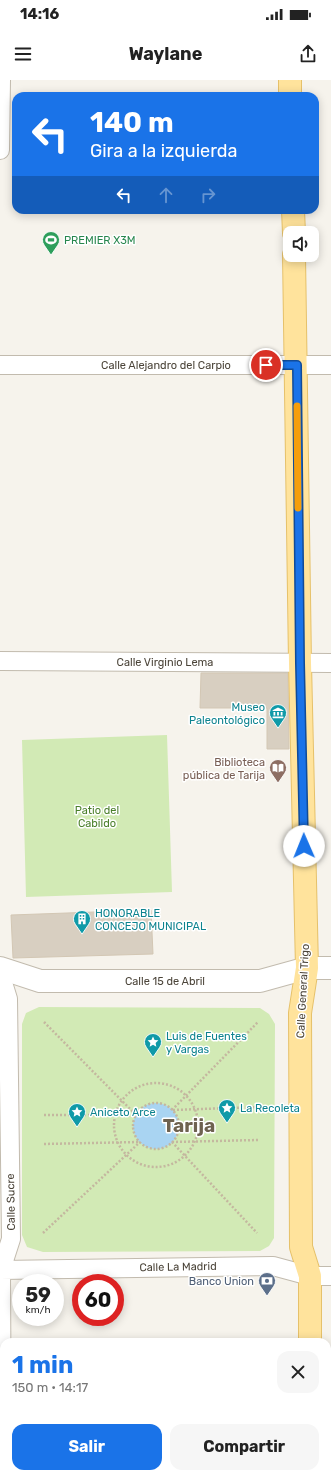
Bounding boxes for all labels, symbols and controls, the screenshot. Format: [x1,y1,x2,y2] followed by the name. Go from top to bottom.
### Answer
[20,5,59,23] text: 14:16
[12,43,34,65] icon: menu
[129,43,202,65] text: Waylane
[297,43,319,65] icon: share
[90,106,174,139] text: 140 m
[24,108,76,160] icon: left
[90,140,237,162] text: Gira a la izquierda
[113,184,135,206] icon: left
[155,184,177,206] icon: ahead
[197,184,219,206] icon: right
[283,226,319,262] map controls
[283,226,319,262] button: sound
[41,230,61,255] sports icon: PREMIER X3M
[64,234,136,247] place label: PREMIER X3M
[249,348,283,382] pin
[255,354,277,376] icon: arrive
[101,359,231,372] street label: Calle Alejandro del Carpio
[117,656,213,669] street label: Calle Virginio Lema
[189,701,265,727] place label: Museo Paleontológico
[268,703,288,728] museum icon: Museo Paleontológico
[183,756,265,782] place label: Biblioteca pública de Tarija
[268,758,288,783] library icon: Biblioteca pública de Tarija
[75,804,119,830] park label: Patio del Cabildo
[283,825,325,867] position arrow
[95,907,206,933] place label: HONORABLE CONCEJO MUNICIPAL
[72,909,92,934] building icon: HONORABLE CONCEJO MUNICIPAL
[294,943,312,1039] street label: Calle General Trigo
[125,975,205,988] street label: Calle 15 de Abril
[166,1030,247,1056] place label: Luis de Fuentes y Vargas
[143,1032,163,1057] place icon: Luis de Fuentes y Vargas
[217,1098,237,1123] place icon: La Recoleta
[67,1102,87,1127] place icon: Aniceto Arce
[240,1102,300,1115] place label: La Recoleta
[90,1106,156,1119] place label: Aniceto Arce
[163,1114,215,1137] district label: Tarija
[4,1173,18,1231] street label: Calle Sucre
[139,1260,217,1274] street label: Calle La Madrid
[257,1271,277,1296] bank icon: Banco Union
[72,1274,124,1326] speed limit sign: 60
[189,1275,254,1288] place label: Banco Union
[25,1283,51,1307] text: 59
[26,1304,50,1316] text: km/h
[12,1351,73,1379] text: 1 min
[277,1351,319,1393] button: close
[12,1380,88,1395] text: 150 m · 14:17
[12,1424,162,1470] button: Salir
[170,1424,319,1470] button: Compartir

